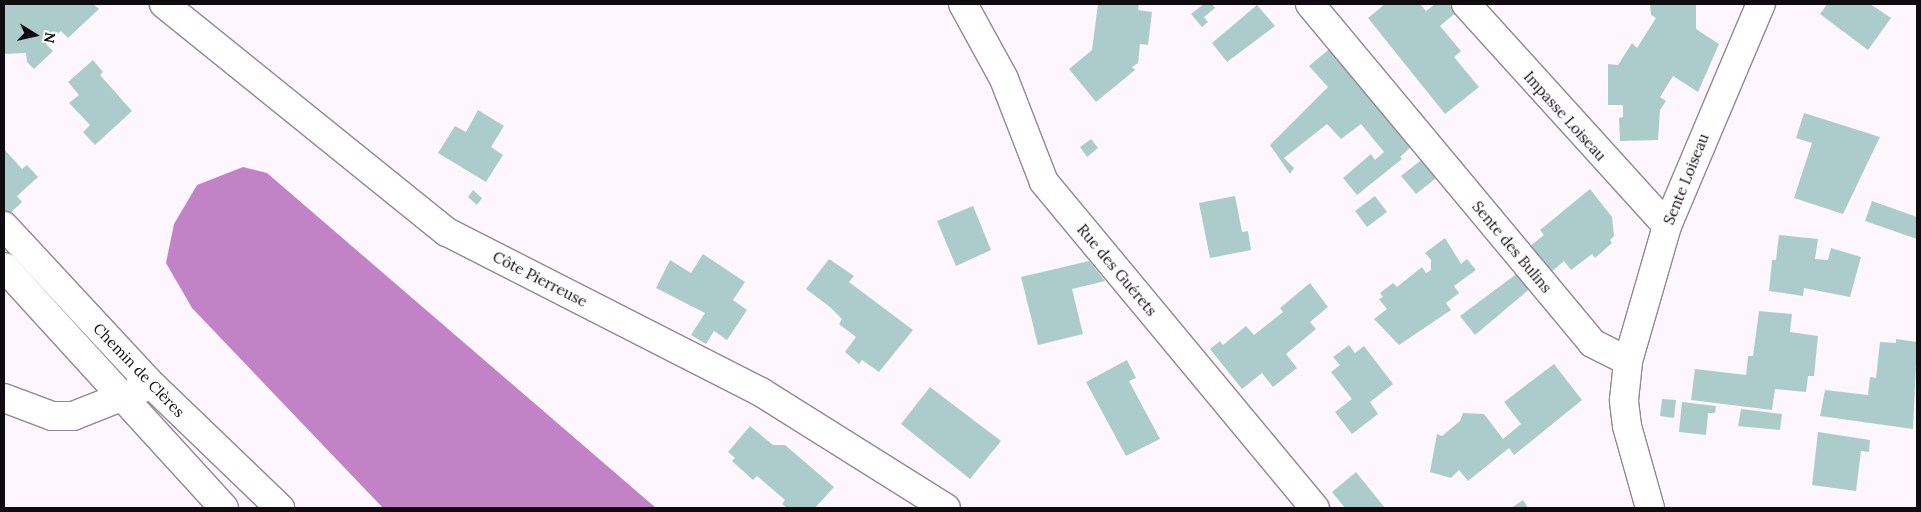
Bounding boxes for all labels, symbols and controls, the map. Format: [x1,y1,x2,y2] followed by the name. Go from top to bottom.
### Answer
[10,10,60,60] north arrow
[40,31,60,44] text: N
[1520,68,1610,164] street label: Impasse Loiseau
[1660,131,1712,227] street label: Sente Loiseau
[1468,198,1556,296] street label: Sente des Bulins
[1073,221,1161,319] street label: Rue des Guérets
[490,247,590,311] street label: Côte Pierreuse
[90,319,188,421] street label: Chemin de Clères

